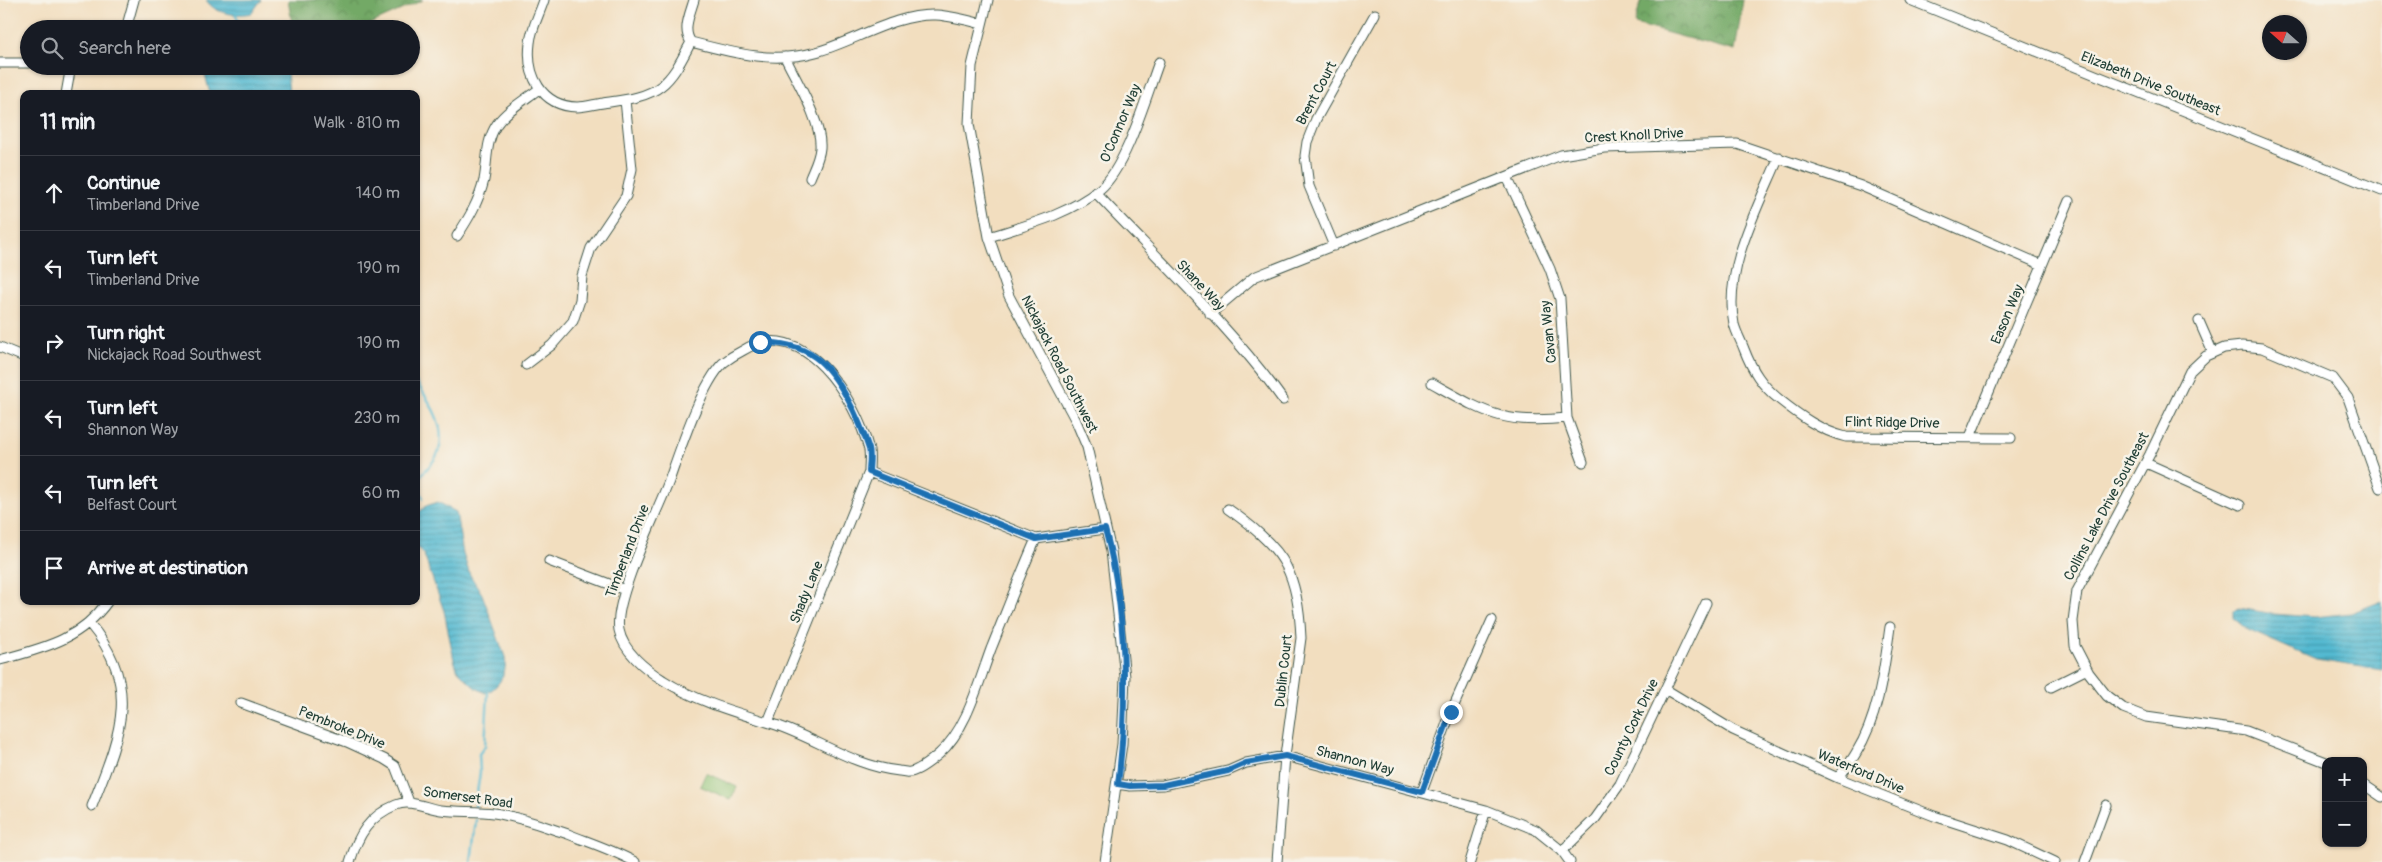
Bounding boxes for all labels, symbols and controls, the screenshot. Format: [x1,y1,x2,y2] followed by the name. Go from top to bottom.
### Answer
[2262,15,2307,60] north arrow
[20,20,420,75] search box
[38,34,66,62] icon: search
[78,36,171,60] text: Search here
[2079,48,2223,119] street label: Elizabeth Drive Southeast
[1293,58,1340,128] street label: Brent Court
[1096,81,1145,165] street label: O'Connor Way
[40,109,95,136] text: 11 min
[313,113,400,133] text: Walk · 810 m
[1584,124,1684,147] street label: Crest Knoll Drive
[87,171,160,195] text: Continue
[40,179,68,207] icon: ahead
[356,183,400,203] text: 140 m
[87,195,199,215] text: Timberland Drive
[87,246,157,270] text: Turn left
[40,254,68,282] icon: left
[1173,256,1228,314] street label: Shane Way
[357,258,400,278] text: 190 m
[87,270,199,290] text: Timberland Drive
[1987,282,2028,346] street label: Eason Way
[1017,292,1102,436] street label: Nickajack Road Southwest
[1537,300,1560,364] street label: Cavan Way
[87,321,165,345] text: Turn right
[40,329,68,357] icon: right
[749,331,772,354] route start
[357,333,400,353] text: 190 m
[87,345,261,365] text: Nickajack Road Southwest
[87,396,157,420] text: Turn left
[40,404,68,432] icon: left
[354,408,400,428] text: 230 m
[1844,413,1940,432] street label: Flint Ridge Drive
[87,420,178,440] text: Shannon Way
[2060,429,2153,583] street label: Collins Lake Drive Southeast
[87,471,157,495] text: Turn left
[40,479,68,507] icon: left
[362,483,400,503] text: 60 m
[87,495,177,515] text: Belfast Court
[602,502,653,600] street label: Timberland Drive
[40,554,68,582] icon: arrive
[87,556,248,580] text: Arrive at destination
[786,558,827,626] street label: Shady Lane
[1271,634,1296,708] street label: Dublin Court
[1601,676,1662,778] street label: County Cork Drive
[1440,701,1463,724] route end
[296,702,388,753] street label: Pembroke Drive
[1314,742,1396,779] street label: Shannon Way
[1815,746,1907,797] street label: Waterford Drive
[2322,757,2367,847] map controls
[2322,757,2367,802] button: +
[422,783,514,812] street label: Somerset Road
[2322,802,2367,847] button: −

